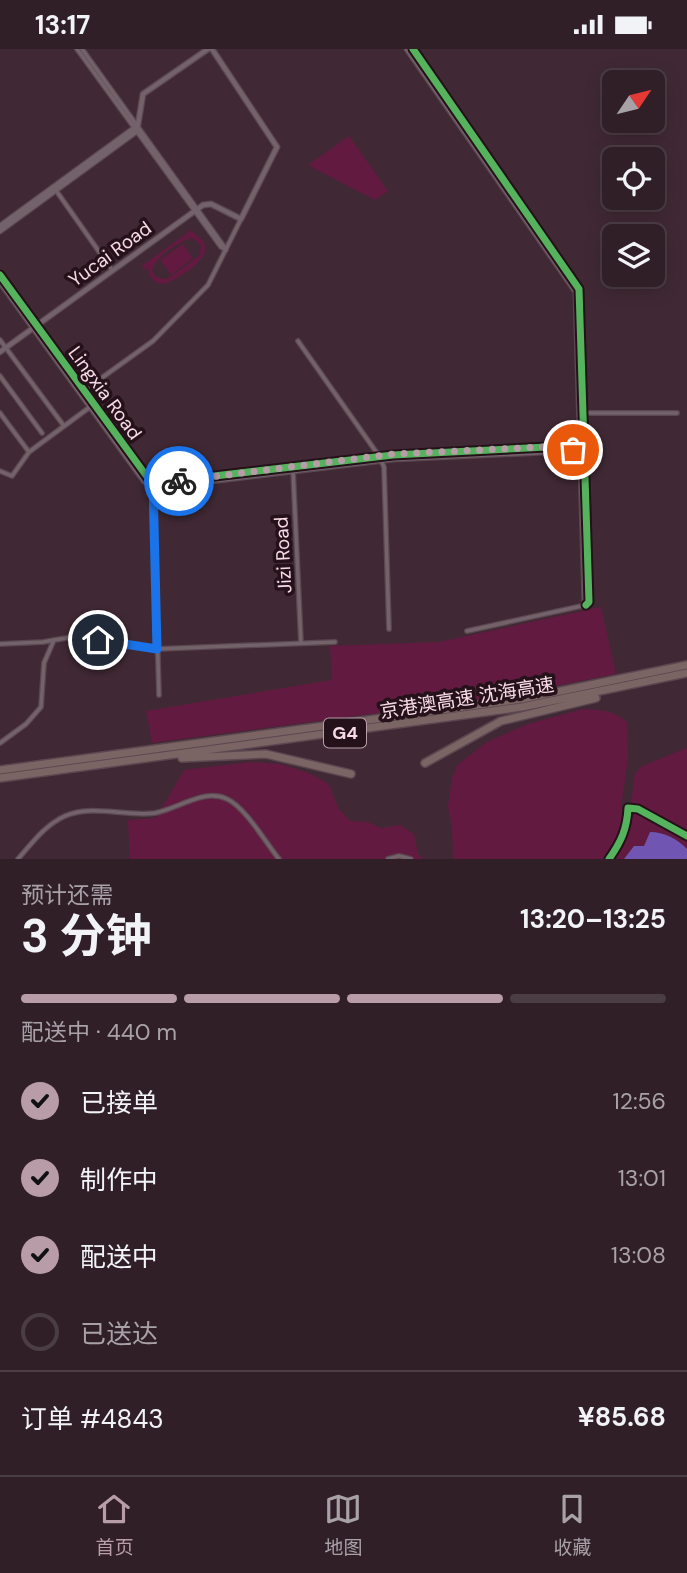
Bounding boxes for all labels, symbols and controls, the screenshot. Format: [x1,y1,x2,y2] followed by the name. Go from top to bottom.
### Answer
[35,8,90,42] text: 13:17
[602,70,665,133] north arrow
[602,70,665,287] map controls
[602,147,665,210] button: locate
[64,216,156,292] street label: Yucai Road
[602,224,665,287] button: layers
[63,341,147,445] street label: Lingxia Road
[543,420,603,480] pin
[554,431,592,469] icon: bag
[144,446,214,516] courier
[160,462,198,500] icon: bike
[269,516,297,594] street label: Jizi Road
[68,610,128,670] pin
[79,621,117,659] icon: home
[378,672,556,724] street label: 京港澳高速 沈海高速
[324,719,366,747] road number: G4
[21,880,113,910] text: 预计还需
[520,902,666,936] text: 13:20–13:25
[21,906,152,966] text: 3 分钟
[21,1017,177,1047] text: 配送中 · 440 m
[21,1082,59,1120] icon: check
[80,1086,158,1120] text: 已接单
[612,1086,666,1116] text: 12:56
[21,1159,59,1197] icon: check
[80,1163,158,1197] text: 制作中
[618,1163,666,1193] text: 13:01
[21,1236,59,1274] icon: check
[80,1240,158,1274] text: 配送中
[611,1240,666,1270] text: 13:08
[80,1317,158,1351] text: 已送达
[578,1400,666,1434] text: ¥85.68
[21,1402,164,1436] text: 订单 #4843
[95,1490,134,1560] tab: 首页
[324,1490,363,1560] tab: 地图
[553,1490,592,1560] tab: 收藏

